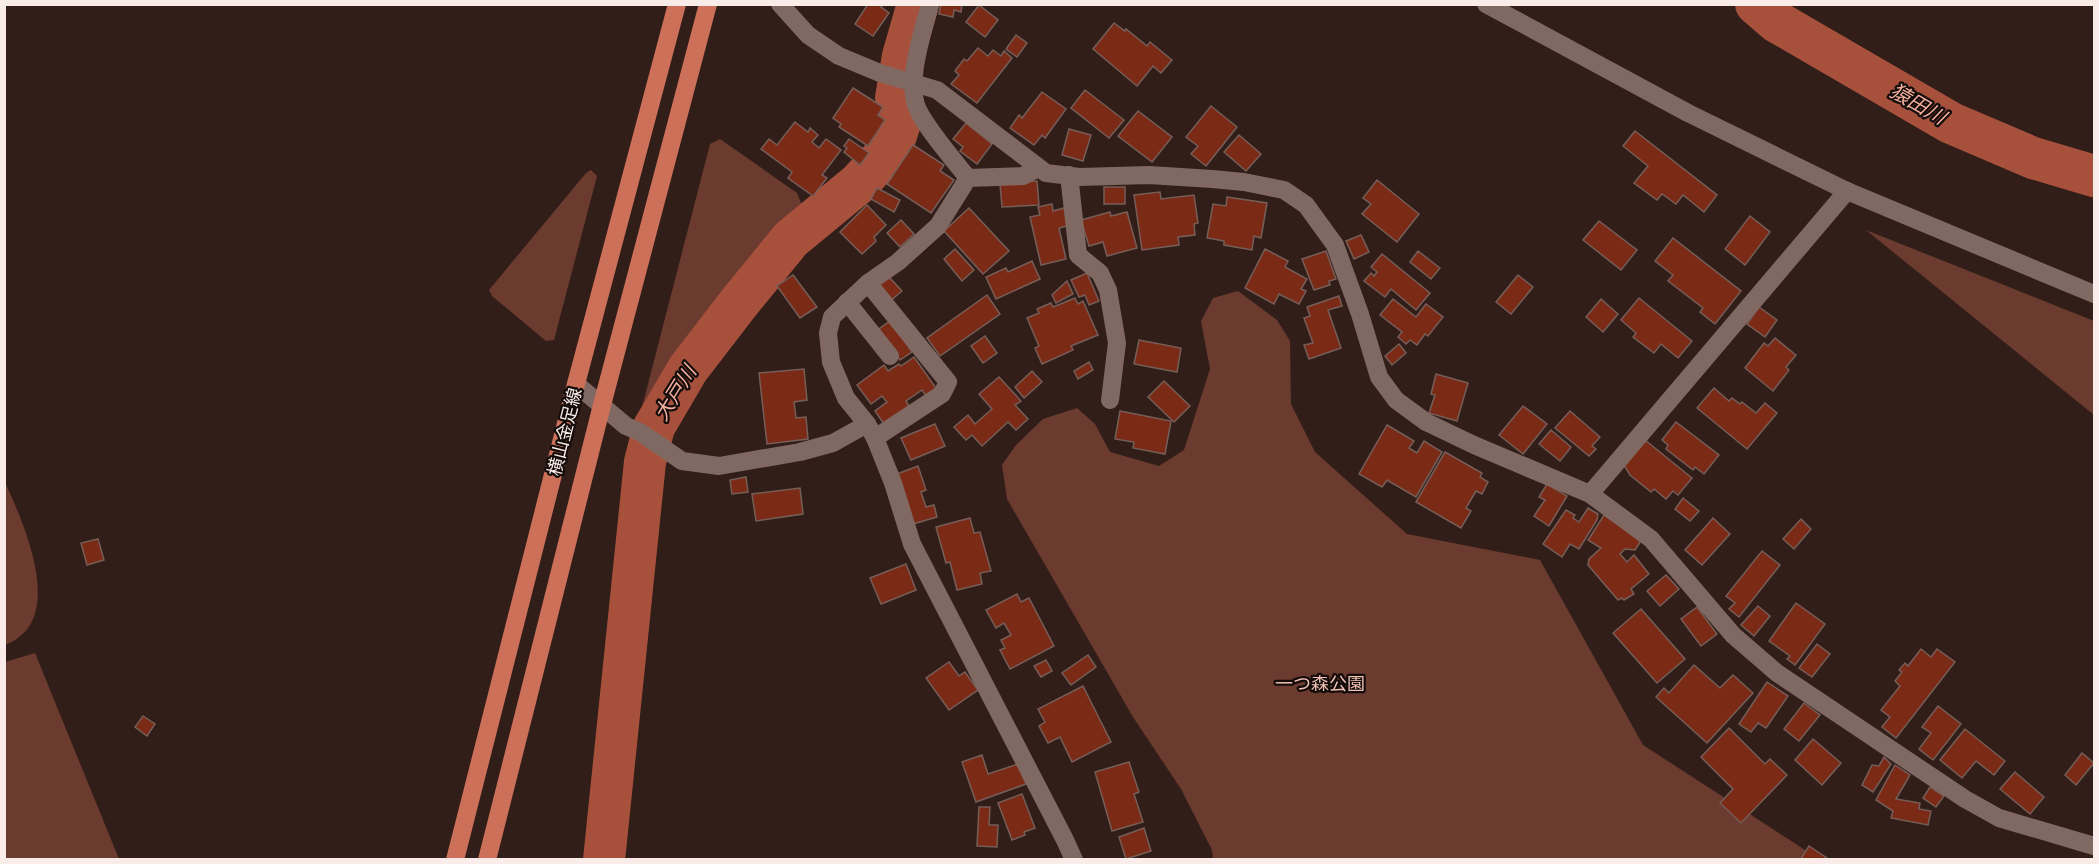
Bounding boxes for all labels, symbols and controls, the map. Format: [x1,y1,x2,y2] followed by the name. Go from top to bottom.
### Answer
[1887,79,1951,130] water label: 猿田川
[650,360,701,424] water label: 大戸川
[544,386,586,478] street label: 横山金足線
[1275,674,1365,694] park label: 一つ森公園

